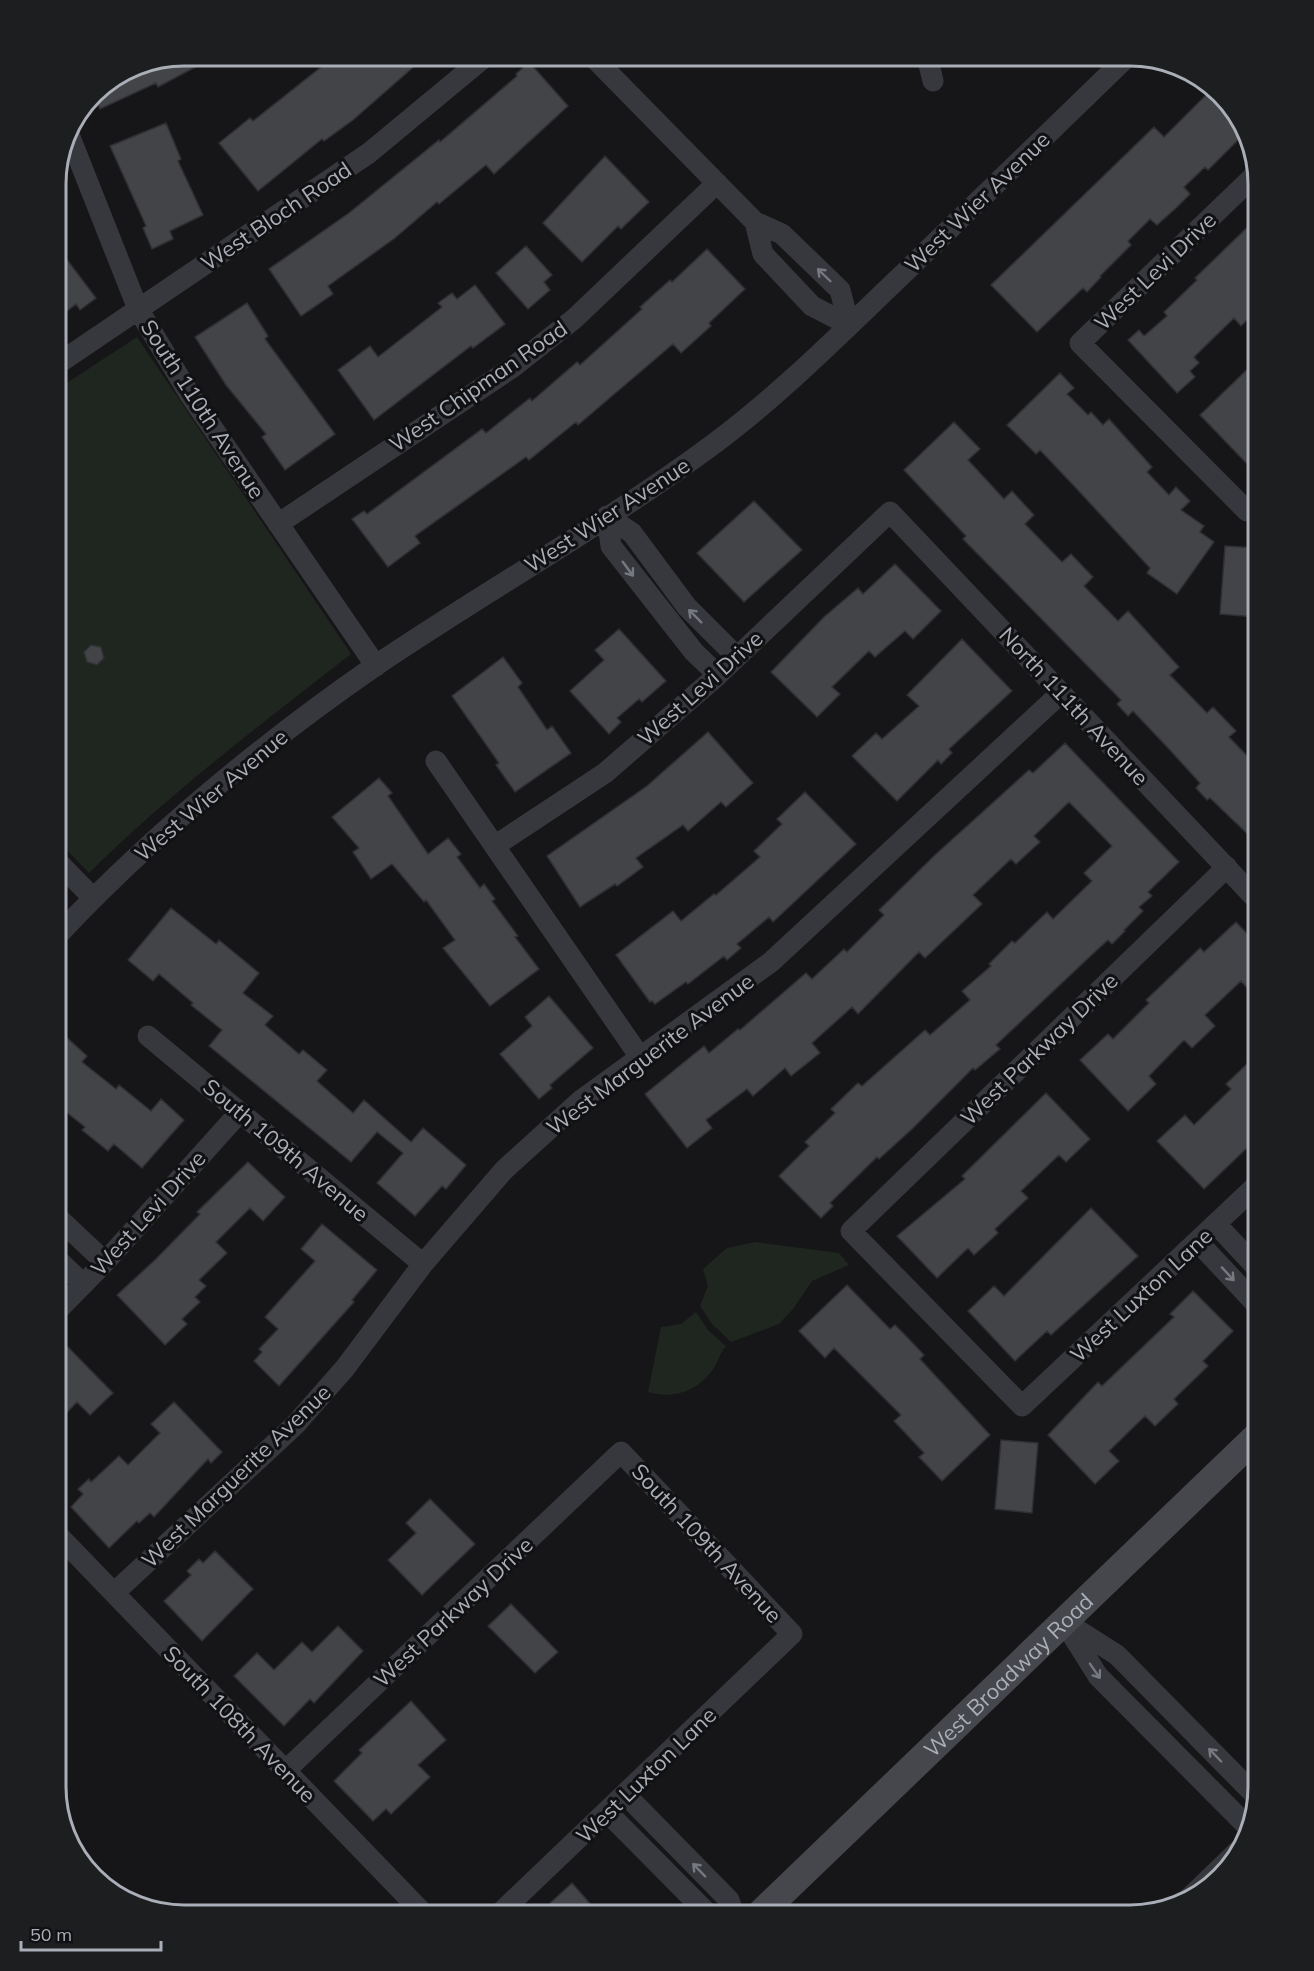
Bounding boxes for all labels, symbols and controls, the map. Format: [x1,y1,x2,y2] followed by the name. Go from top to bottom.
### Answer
[898,125,1056,279] street label: West Wier Avenue
[195,155,357,277] street label: West Bloch Road
[1088,206,1222,336] street label: West Levi Drive
[817,267,832,282] one-way arrow
[135,314,271,504] street label: South 110th Avenue
[384,314,572,458] street label: West Chipman Road
[519,451,695,579] street label: West Wier Avenue
[622,561,634,577] one-way arrow
[688,608,703,623] one-way arrow
[993,621,1155,791] street label: North 111th Avenue
[632,624,768,752] street label: West Levi Drive
[129,723,293,867] street label: West Wier Avenue
[541,967,759,1141] street label: West Marguerite Avenue
[955,967,1123,1131] street label: West Parkway Drive
[197,1072,375,1228] street label: South 109th Avenue
[84,1145,212,1281] street label: West Levi Drive
[1064,1222,1218,1368] street label: West Luxton Lane
[1221,1267,1236,1282] one-way arrow
[135,1378,337,1574] street label: West Marguerite Avenue
[626,1457,788,1629] street label: South 109th Avenue
[367,1531,539,1693] street label: West Parkway Drive
[918,1587,1099,1763] street label: West Broadway Road
[158,1640,322,1808] street label: South 108th Avenue
[1089,1663,1102,1680] one-way arrow
[570,1701,722,1849] street label: West Luxton Lane
[1208,1747,1222,1762] one-way arrow
[692,1862,706,1877] one-way arrow
[21,1914,160,1952] scale bar
[30,1923,72,1946] text: 50 m

